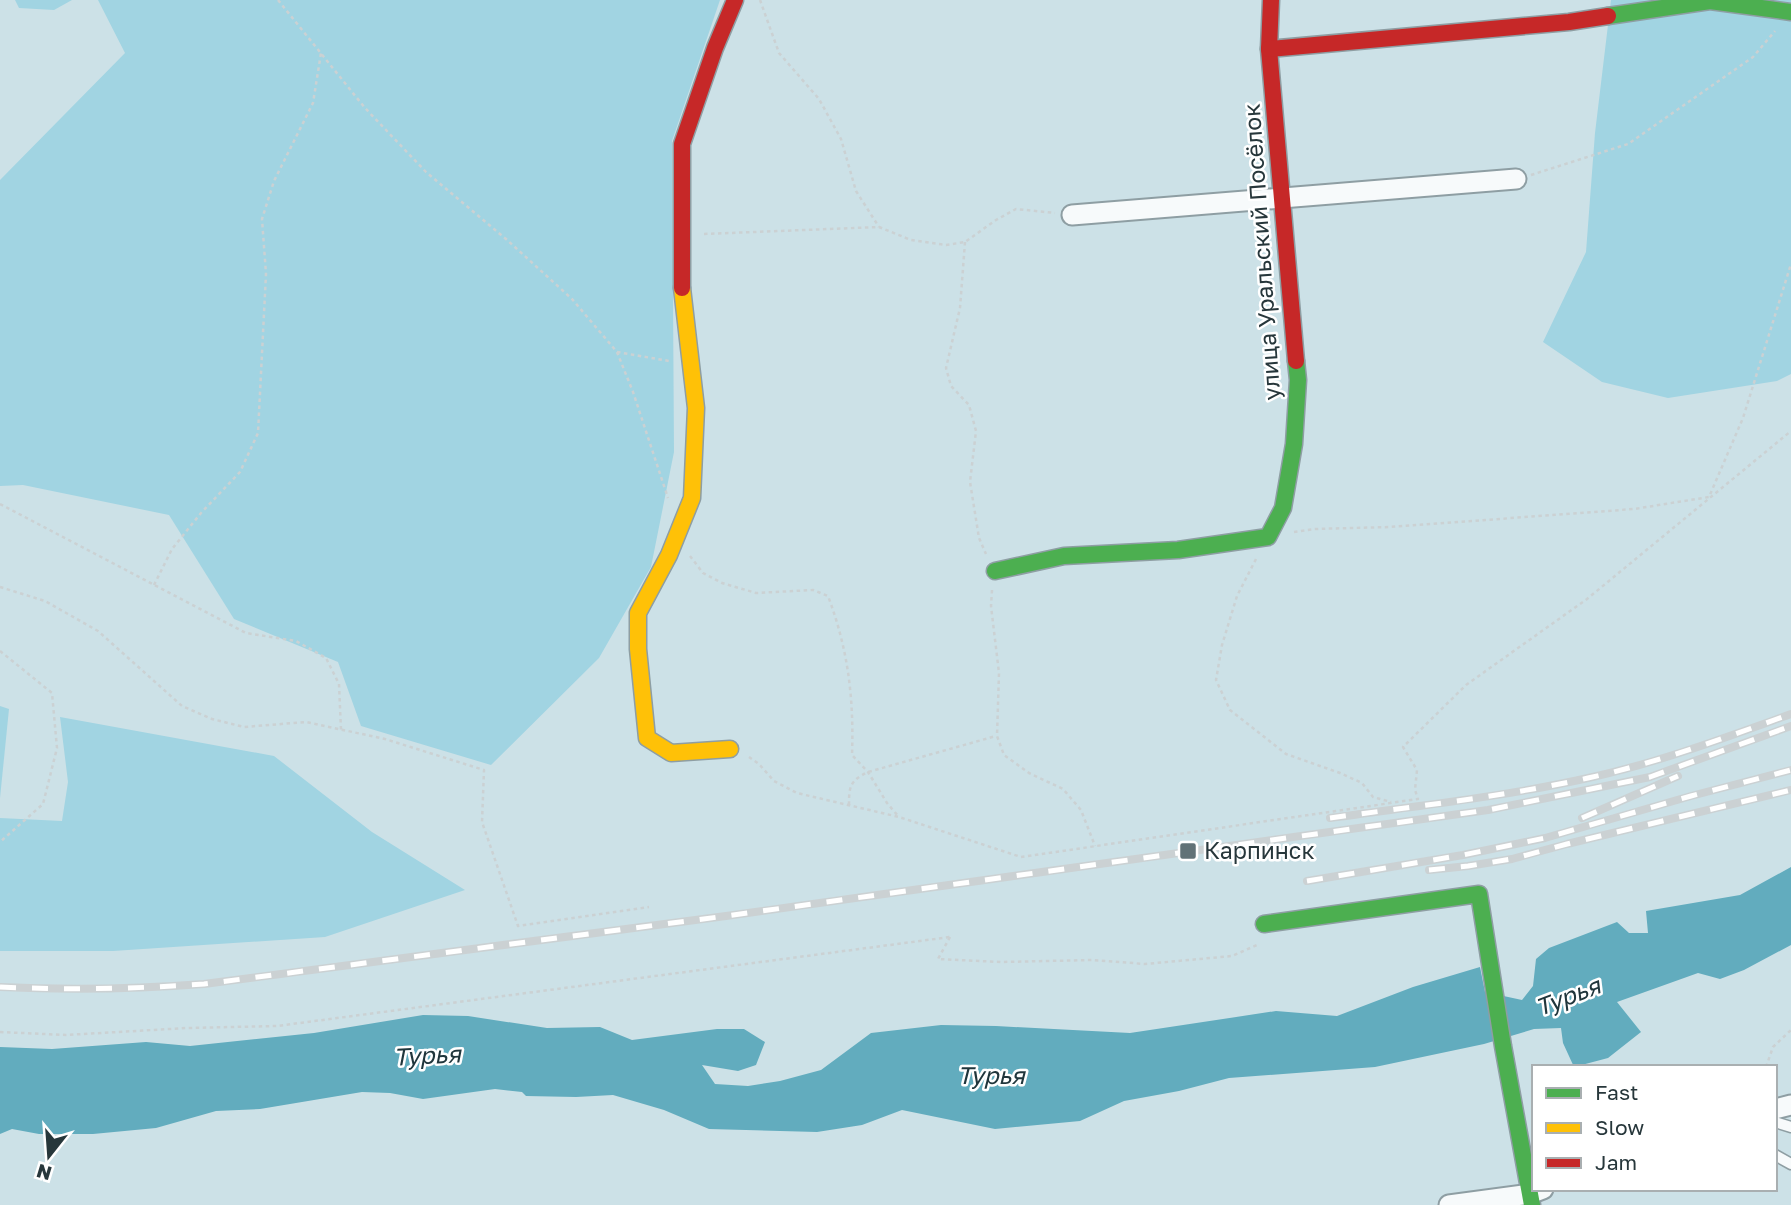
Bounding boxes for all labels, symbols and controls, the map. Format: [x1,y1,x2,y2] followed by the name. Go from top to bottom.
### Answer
[1237,103,1285,401] street label: улица Уральский Посёлок
[1204,836,1315,864] place label: Карпинск
[1178,841,1198,861] marker: Карпинск
[1531,970,1606,1022] water label: Турья
[392,1038,463,1072] water label: Турья
[957,1060,1026,1090] water label: Турья
[1532,1065,1777,1191] legend
[1595,1079,1638,1105] text: Fast
[1595,1114,1644,1140] text: Slow
[14,1121,84,1191] north arrow
[1595,1149,1637,1175] text: Jam
[34,1160,54,1186] text: N

